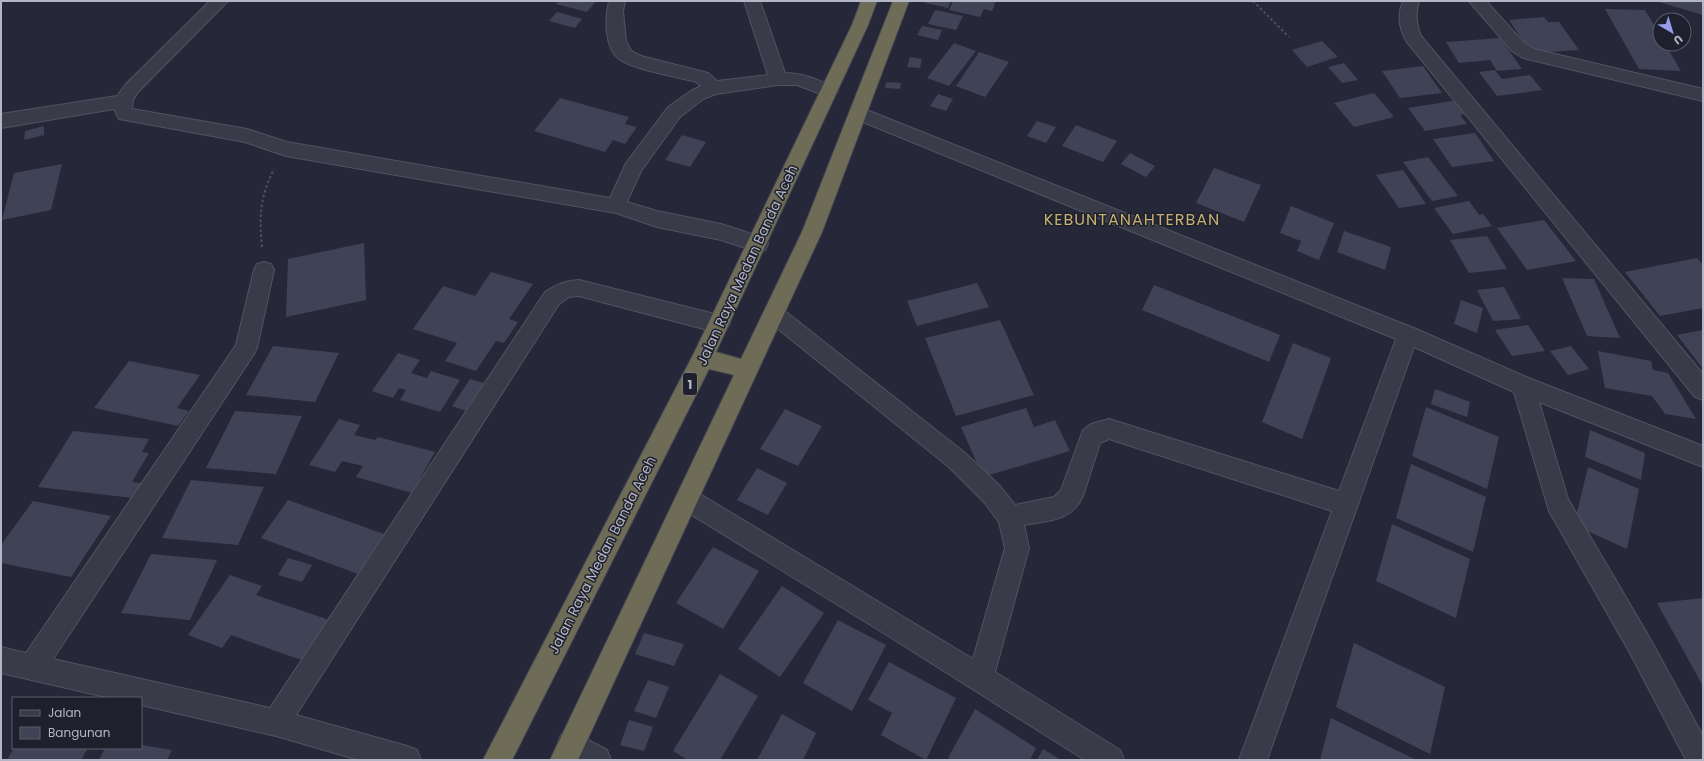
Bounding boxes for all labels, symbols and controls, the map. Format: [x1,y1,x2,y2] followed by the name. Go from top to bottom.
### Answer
[1652,12,1692,52] north arrow
[1670,31,1686,49] text: U
[692,161,802,369] street label: Jalan Raya Medan Banda Aceh
[1044,208,1220,231] district label: KEBUNTANAHTERBAN
[683,373,697,395] road number: 1
[543,453,661,657] street label: Jalan Raya Medan Banda Aceh
[12,697,142,749] legend
[48,704,81,721] text: Jalan
[48,724,110,741] text: Bangunan

